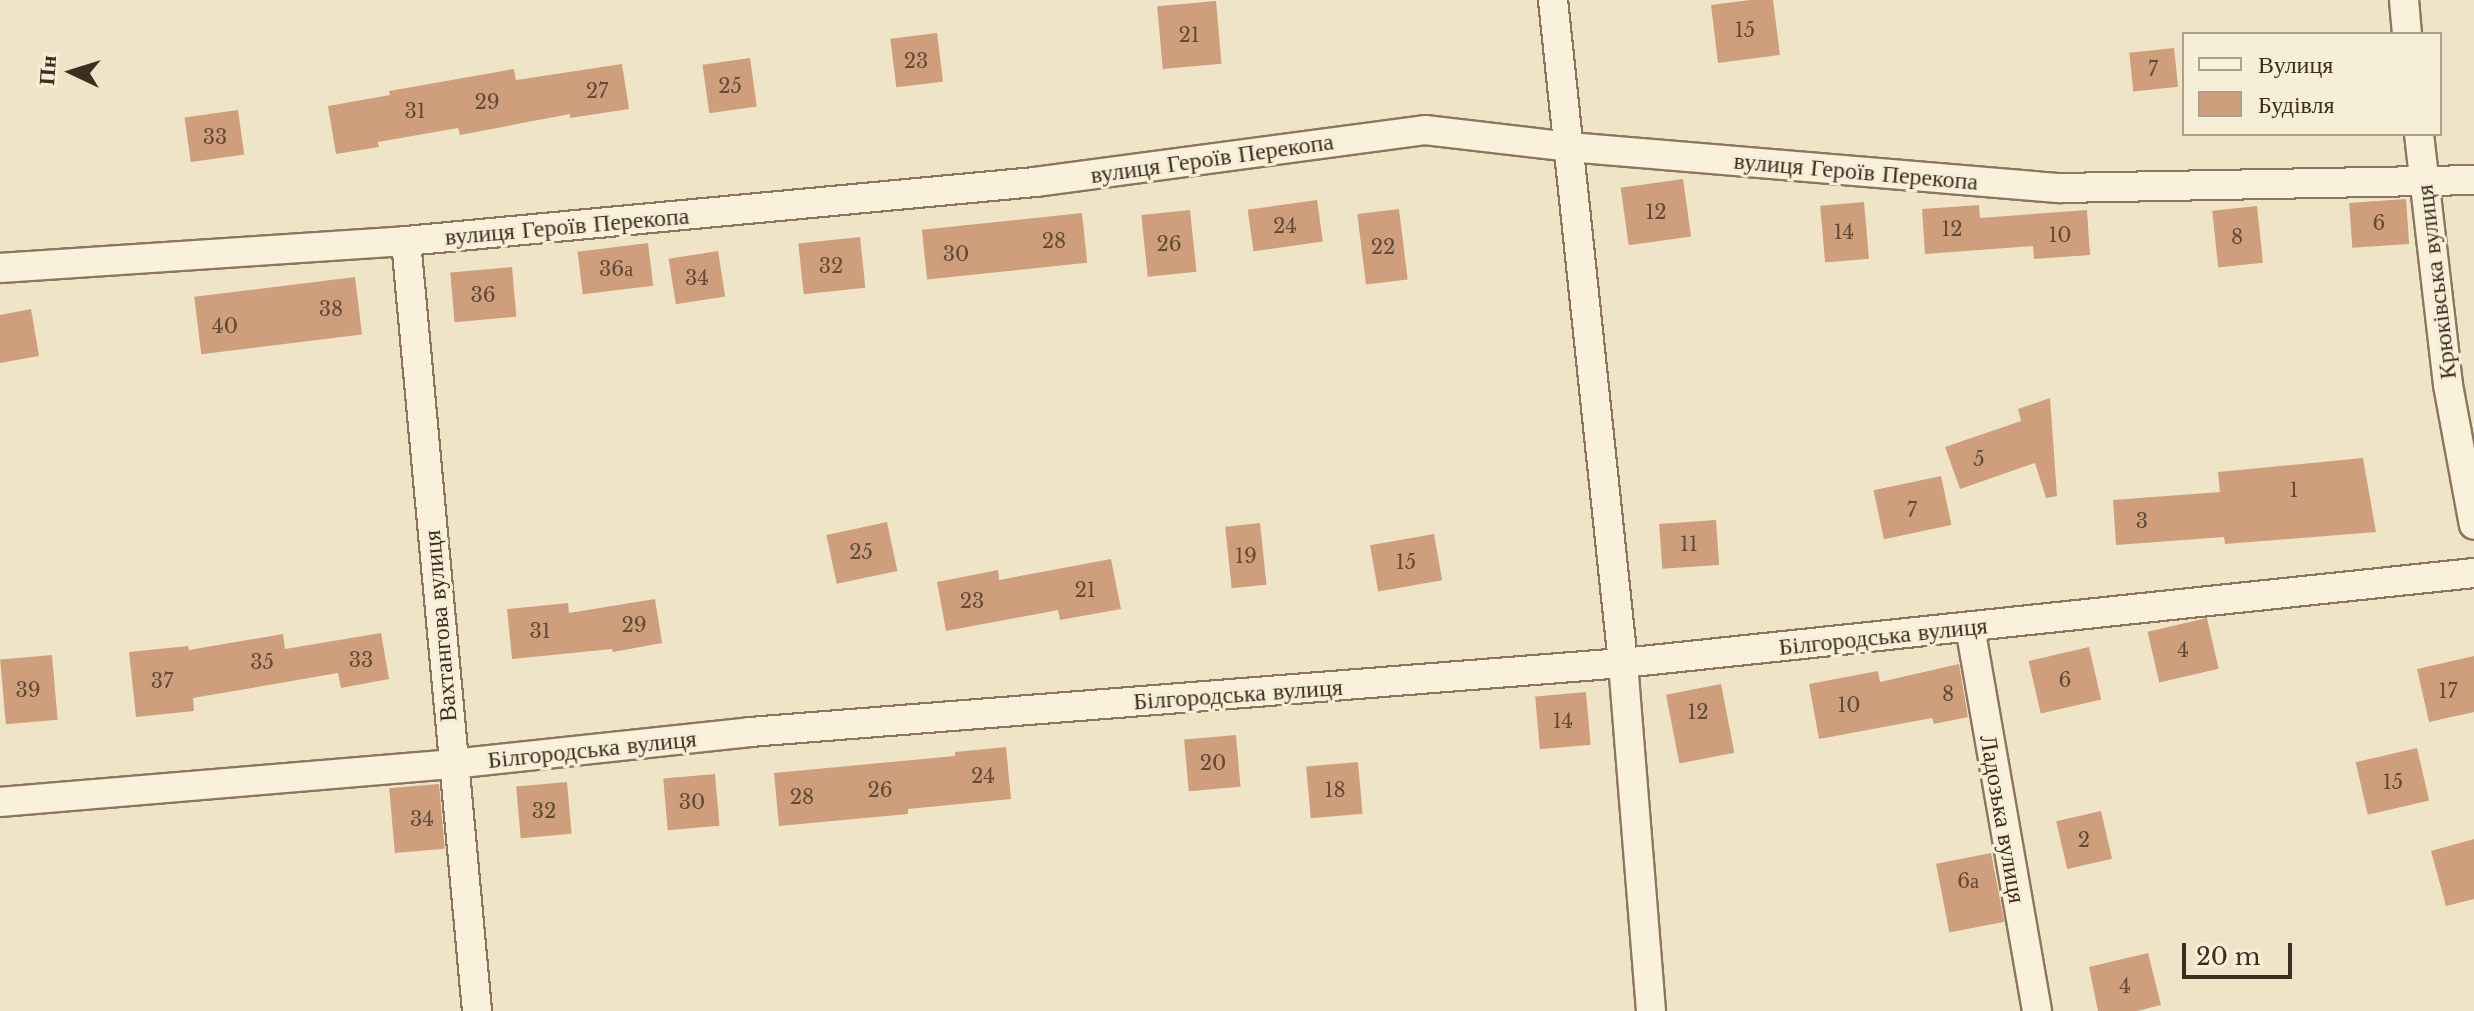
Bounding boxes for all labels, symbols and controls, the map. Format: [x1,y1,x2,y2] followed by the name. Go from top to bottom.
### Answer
[1735,18,1755,42] house number: 15
[1178,23,1200,47] house number: 21
[32,32,112,112] north arrow
[2182,32,2442,136] legend
[904,49,928,73] house number: 23
[2258,50,2333,79] text: Вулиця
[33,54,62,86] text: Пн
[2148,57,2158,81] house number: 7
[718,74,742,98] house number: 25
[586,79,608,103] house number: 27
[474,90,500,114] house number: 29
[2258,90,2335,119] text: Будівля
[404,99,426,123] house number: 31
[203,125,227,149] house number: 33
[1089,127,1335,189] street label: вулиця Героїв Перекопа
[1733,146,1979,196] street label: вулиця Героїв Перекопа
[2410,183,2462,381] street label: Крюківська вулиця
[1645,200,1667,224] house number: 12
[444,201,690,251] street label: вулиця Героїв Перекопа
[2373,211,2385,235] house number: 6
[1273,214,1297,238] house number: 24
[1941,217,1963,241] house number: 12
[1834,220,1854,244] house number: 14
[2048,223,2072,247] house number: 10
[2231,225,2243,249] house number: 8
[1042,229,1066,253] house number: 28
[1156,232,1182,256] house number: 26
[1371,235,1395,259] house number: 22
[943,242,969,266] house number: 30
[819,254,843,278] house number: 32
[599,257,633,281] house number: 36а
[685,266,709,290] house number: 34
[470,283,496,307] house number: 36
[319,297,343,321] house number: 38
[212,314,238,338] house number: 40
[1973,447,1985,471] house number: 5
[2290,478,2298,502] house number: 1
[1907,498,1917,522] house number: 7
[2136,509,2148,533] house number: 3
[417,529,463,723] street label: Вахтангова вулиця
[1680,532,1698,556] house number: 11
[849,540,873,564] house number: 25
[1235,544,1257,568] house number: 19
[1396,550,1416,574] house number: 15
[1074,578,1096,602] house number: 21
[960,589,984,613] house number: 23
[1777,611,1989,661] street label: Білгородська вулиця
[621,613,647,637] house number: 29
[529,619,551,643] house number: 31
[2177,638,2189,662] house number: 4
[349,648,373,672] house number: 33
[250,650,274,674] house number: 35
[2059,668,2071,692] house number: 6
[151,669,173,693] house number: 37
[1132,672,1344,716] street label: Білгородська вулиця
[15,678,41,702] house number: 39
[2439,679,2457,703] house number: 17
[1942,682,1954,706] house number: 8
[1837,693,1861,717] house number: 10
[1687,700,1709,724] house number: 12
[1553,709,1573,733] house number: 14
[486,724,698,774] street label: Білгородська вулиця
[1974,733,2032,905] street label: Ладозька вулиця
[1200,751,1226,775] house number: 20
[971,764,995,788] house number: 24
[2383,770,2403,794] house number: 15
[867,778,893,802] house number: 26
[1324,778,1346,802] house number: 18
[790,785,814,809] house number: 28
[679,790,705,814] house number: 30
[532,799,556,823] house number: 32
[410,807,434,831] house number: 34
[2078,828,2090,852] house number: 2
[1957,869,1979,893] house number: 6а
[2186,927,2296,977] scale bar
[2196,942,2261,971] text: 20 m
[2119,974,2131,998] house number: 4

